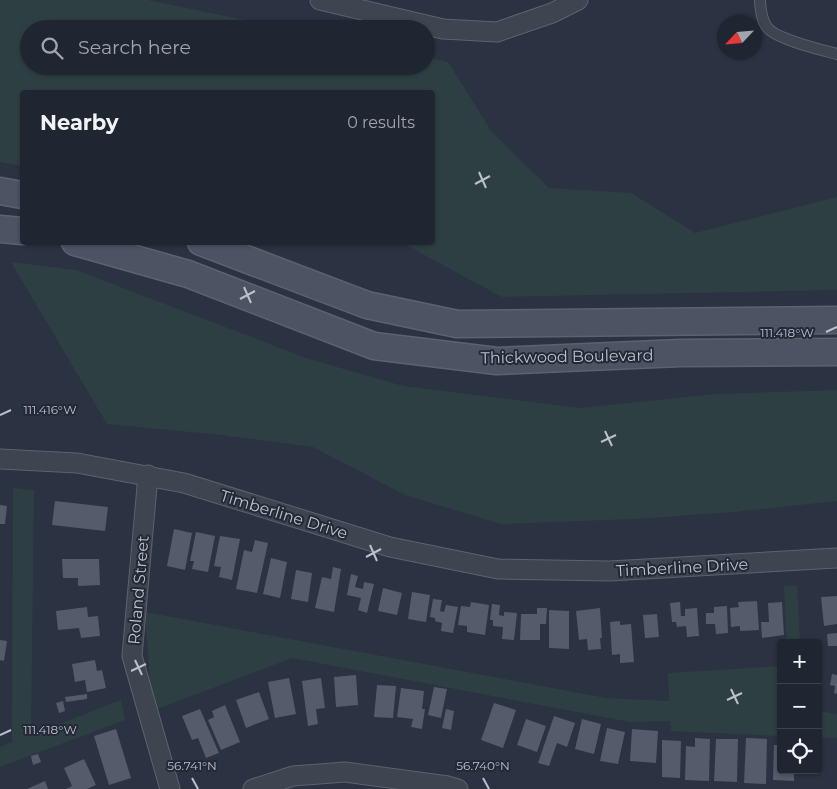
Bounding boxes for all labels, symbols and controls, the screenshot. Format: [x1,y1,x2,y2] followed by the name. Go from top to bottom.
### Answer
[717,15,762,60] north arrow
[20,20,435,75] search box
[38,34,66,62] icon: search
[78,36,191,59] text: Search here
[40,110,119,135] text: Nearby
[347,113,415,132] text: 0 results
[760,325,814,340] text: 111.418°W
[480,345,654,368] street label: Thickwood Boulevard
[23,402,77,417] text: 111.416°W
[218,486,350,543] street label: Timberline Drive
[124,534,153,645] street label: Roland Street
[615,555,749,580] street label: Timberline Drive
[777,639,822,774] map controls
[777,639,822,684] button: +
[777,684,822,729] button: −
[23,722,77,737] text: 111.418°W
[777,729,822,774] button: locate
[167,758,217,773] text: 56.741°N
[456,758,510,773] text: 56.740°N

